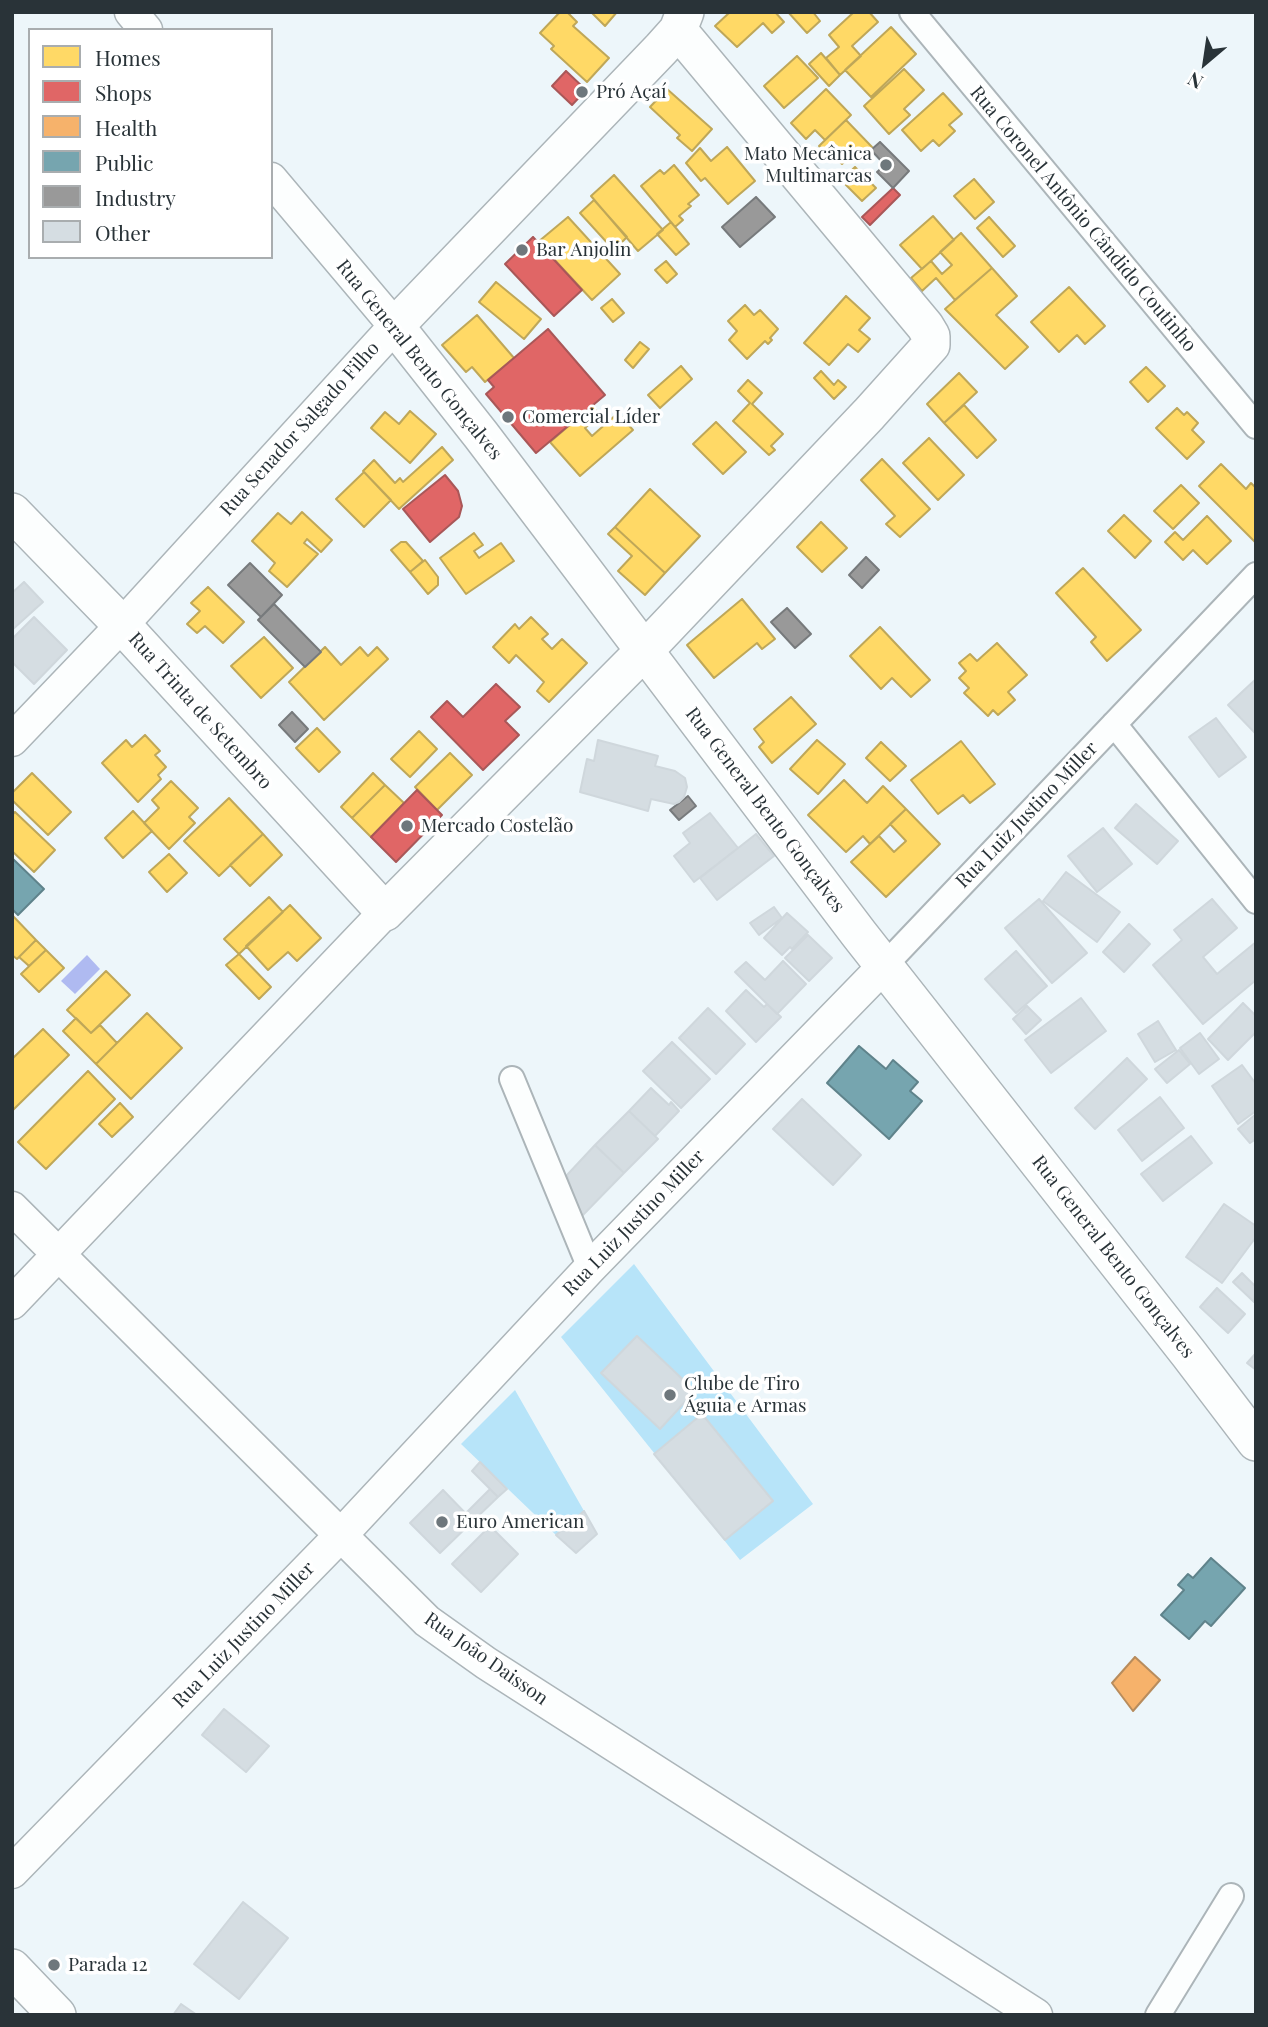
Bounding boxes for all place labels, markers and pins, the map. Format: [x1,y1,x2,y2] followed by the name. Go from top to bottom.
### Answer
[596,81,667,103] place label: Pró Açaí
[574,84,590,100] marker: Pró Açaí
[744,143,872,187] place label: Mato Mecânica Multimarcas
[878,157,894,173] marker: Mato Mecânica Multimarcas
[536,239,631,261] place label: Bar Anjolin
[514,242,530,258] marker: Bar Anjolin
[522,406,660,428] place label: Comercial Líder
[500,409,516,425] marker: Comercial Líder
[421,815,573,837] place label: Mercado Costelão
[399,818,415,834] marker: Mercado Costelão
[684,1373,806,1417] place label: Clube de Tiro Águia e Armas
[662,1387,678,1403] marker: Clube de Tiro Águia e Armas
[456,1511,584,1533] place label: Euro American
[434,1514,450,1530] marker: Euro American
[68,1954,148,1976] place label: Parada 12
[46,1957,62,1973] marker: Parada 12

